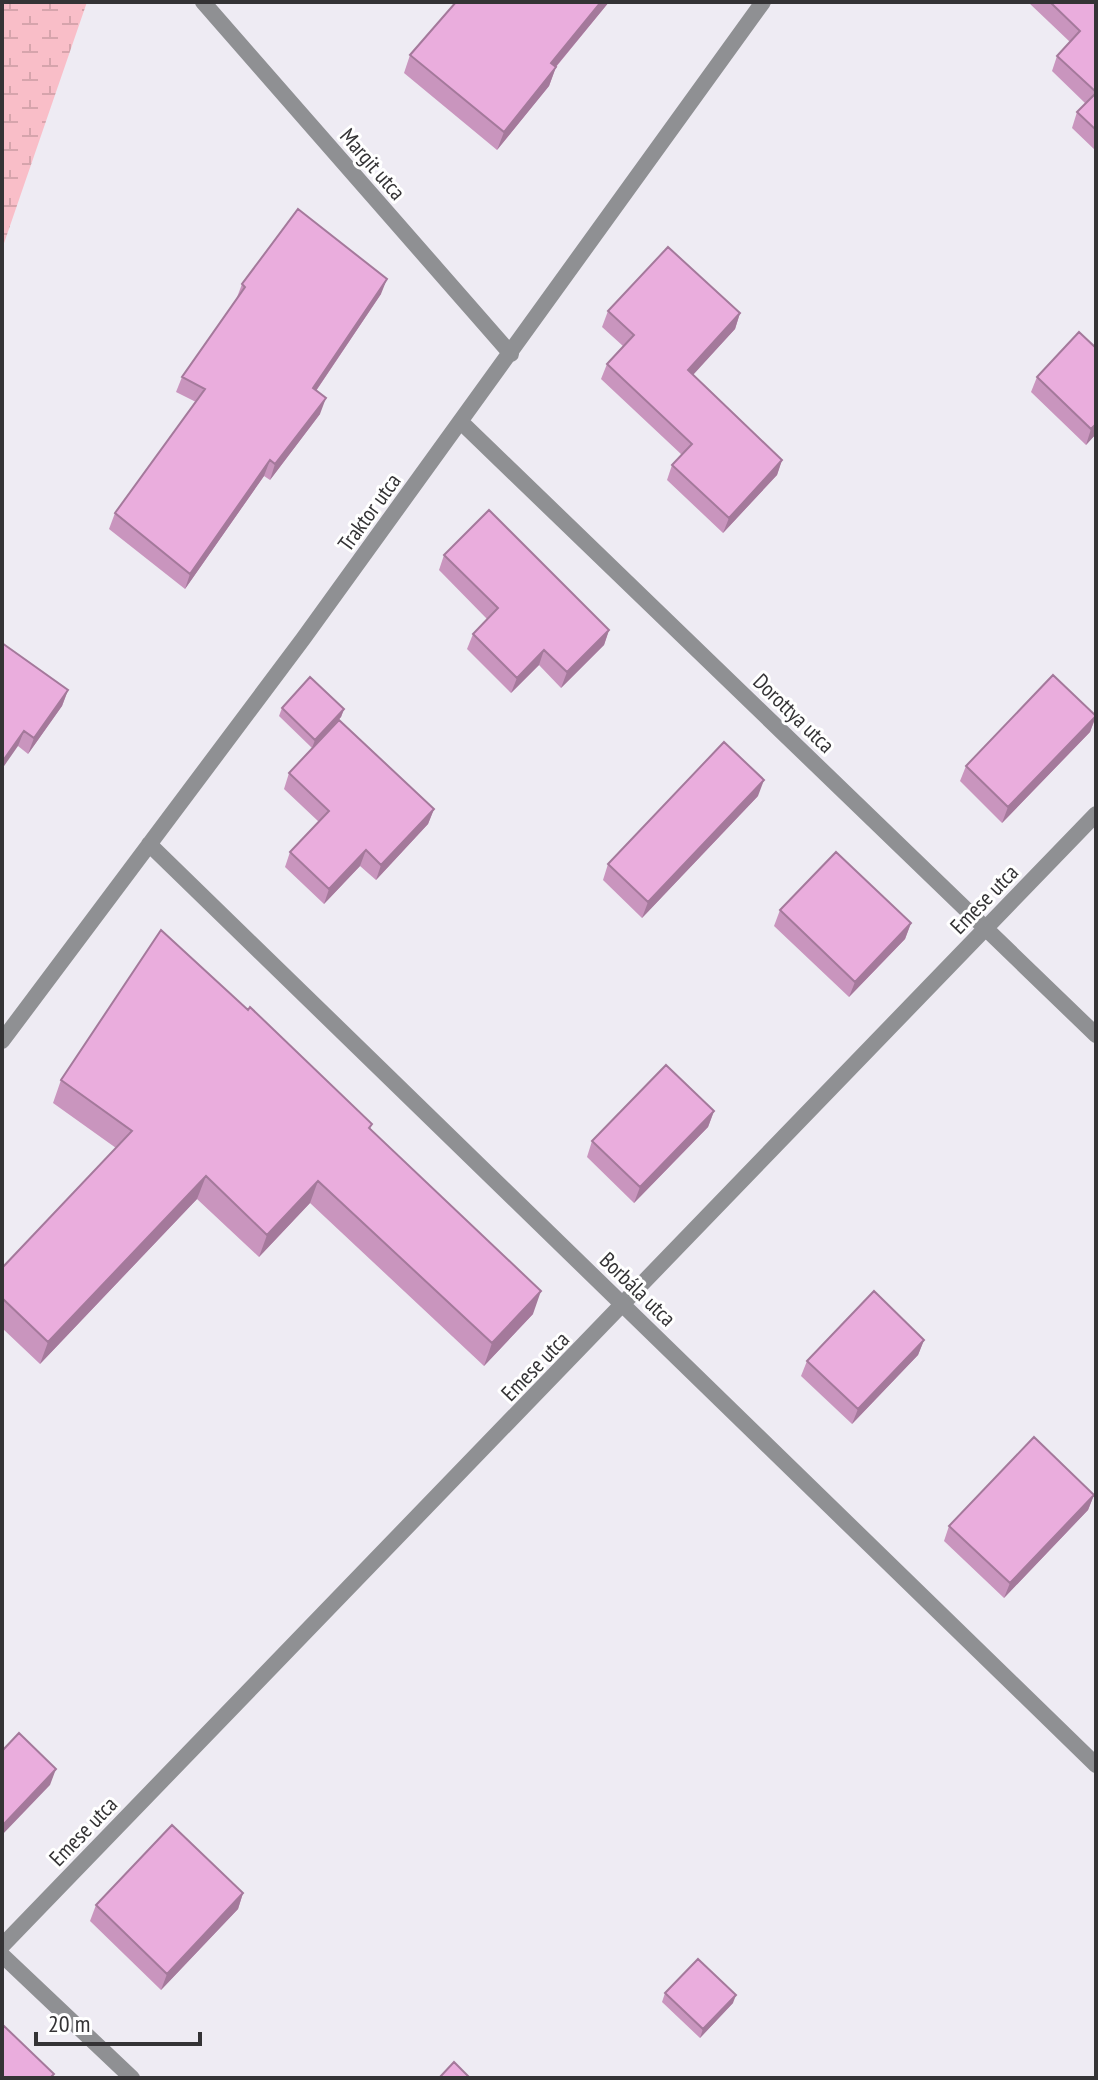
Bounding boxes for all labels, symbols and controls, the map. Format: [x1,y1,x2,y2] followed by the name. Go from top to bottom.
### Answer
[334,122,412,206] street label: Margit utca
[331,468,407,556] street label: Traktor utca
[747,667,841,759] street label: Dorottya utca
[944,858,1024,940] street label: Emese utca
[594,1246,682,1332] street label: Borbála utca
[495,1325,575,1407] street label: Emese utca
[43,1790,123,1872] street label: Emese utca
[36,1996,200,2046] scale bar
[48,2008,90,2039] text: 20 m

